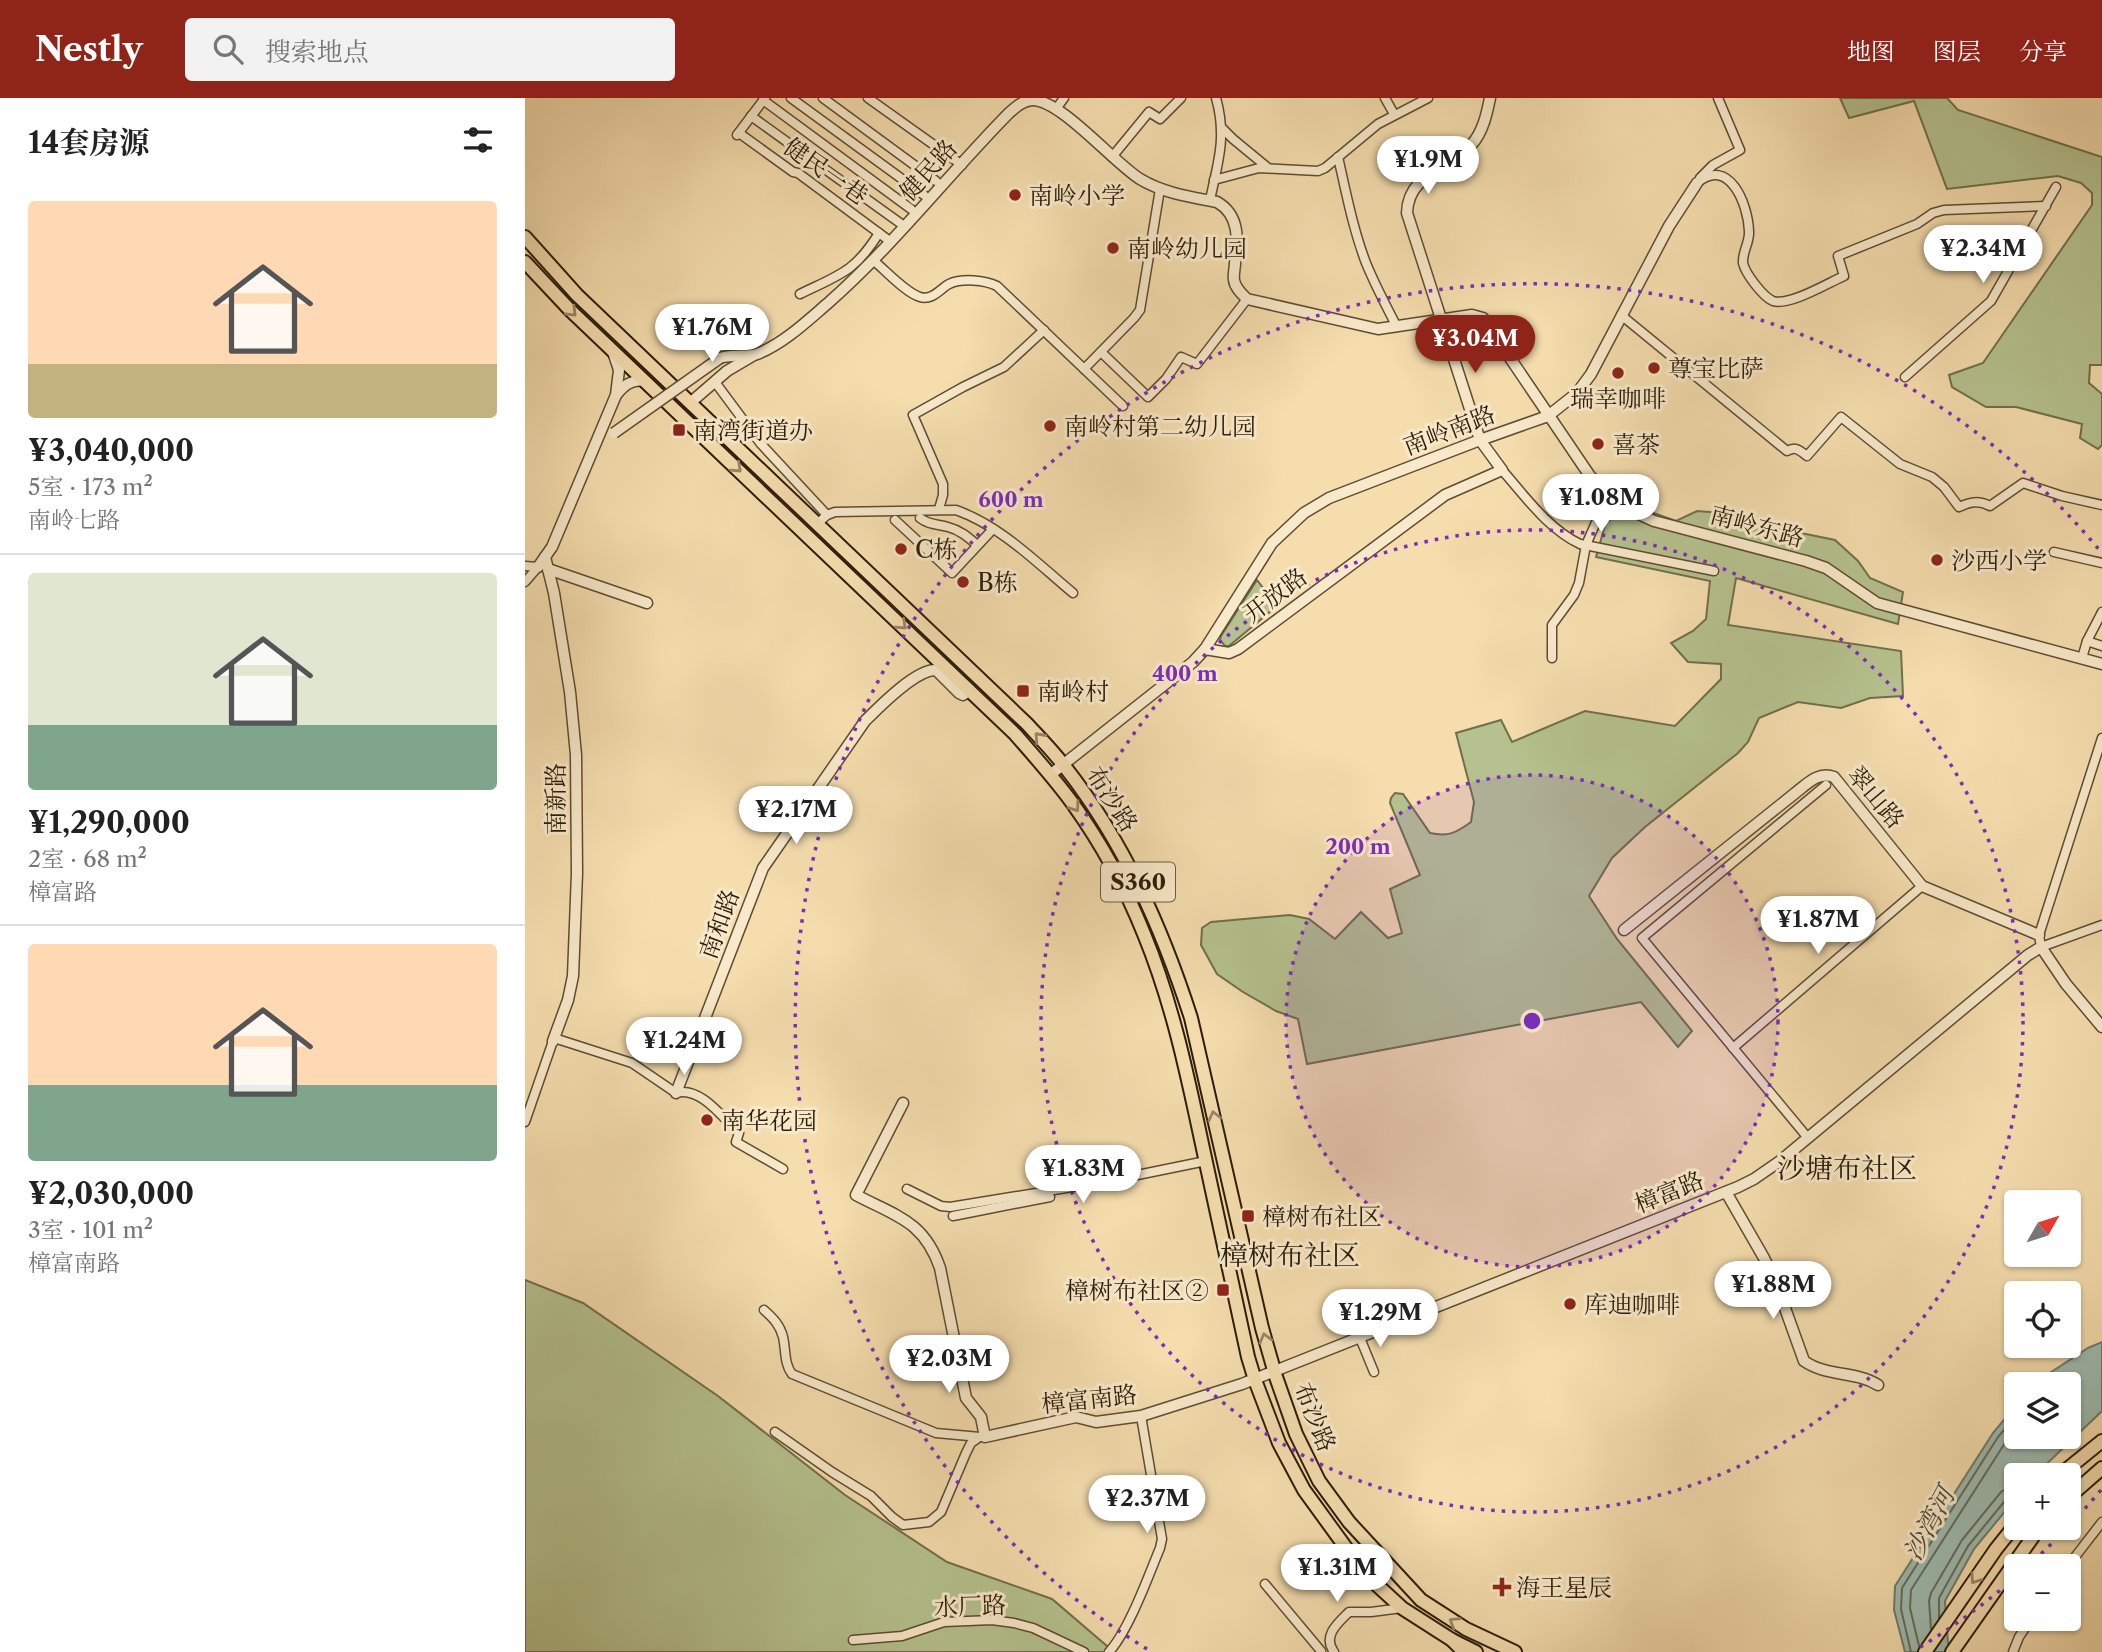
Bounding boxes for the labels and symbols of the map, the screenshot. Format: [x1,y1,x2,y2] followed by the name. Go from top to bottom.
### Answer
[778,132,874,210] street label: 健民一巷
[893,134,963,206] street label: 健民路
[1379,136,1477,196] pin: ¥1.9M
[1029,181,1125,210] place label: 南岭小学
[1007,187,1023,203] marker: 南岭小学
[1926,226,2040,285] pin: ¥2.34M
[1127,234,1247,263] place label: 南岭幼儿园
[1105,240,1121,256] marker: 南岭幼儿园
[563,303,576,316] one-way arrow
[655,304,769,364] pin: ¥1.76M
[1418,316,1532,375] pin: ¥3.04M
[1668,354,1764,383] place label: 尊宝比萨
[1646,360,1662,376] marker: 尊宝比萨
[1610,365,1626,381] marker: 瑞幸咖啡
[1570,384,1666,413] place label: 瑞幸咖啡
[1399,399,1499,461] street label: 南岭南路
[1064,412,1256,441] place label: 南岭村第二幼儿园
[693,416,813,445] place label: 南湾街道办
[1042,418,1058,434] marker: 南岭村第二幼儿园
[671,422,687,438] marker: 南湾街道办
[1612,430,1660,459] place label: 喜茶
[1590,436,1606,452] marker: 喜茶
[729,460,742,473] one-way arrow
[1544,474,1658,534] pin: ¥1.08M
[978,487,1044,512] text: 600 m
[1707,500,1807,552] street label: 南岭东路
[915,535,958,564] place label: C栋
[893,541,909,557] marker: C栋
[1951,546,2047,575] place label: 沙西小学
[1929,552,1945,568] marker: 沙西小学
[1238,562,1312,628] street label: 开放路
[977,568,1018,597] place label: B栋
[955,574,971,590] marker: B栋
[894,616,907,629] one-way arrow
[1152,661,1218,686] text: 400 m
[1037,677,1109,706] place label: 南岭村
[1015,683,1031,699] marker: 南岭村
[1034,732,1047,745] one-way arrow
[1842,760,1910,834] street label: 翠山路
[1080,761,1144,837] street label: 布沙路
[541,763,570,835] street label: 南新路
[739,786,853,846] pin: ¥2.17M
[1067,800,1080,813] one-way arrow
[1325,834,1391,859] text: 200 m
[1101,862,1175,902] road number: S360
[693,885,745,963] street label: 南和路
[1761,896,1875,956] pin: ¥1.87M
[1520,1009,1544,1033] centre of rings
[627,1018,741,1077] pin: ¥1.24M
[721,1106,817,1135] place label: 南华花园
[1207,1110,1222,1122] one-way arrow
[699,1112,715,1128] marker: 南华花园
[1026,1146,1140,1205] pin: ¥1.83M
[1777,1151,1917,1185] district label: 沙塘布社区
[1630,1165,1708,1219] street label: 樟富路
[2004,1190,2081,1267] north arrow
[1262,1202,1382,1231] place label: 樟树布社区
[1240,1208,1256,1224] marker: 樟树布社区
[1220,1238,1360,1272] district label: 樟树布社区
[1716,1262,1830,1321] pin: ¥1.88M
[1065,1276,1209,1305] place label: 樟树布社区②
[1215,1282,1231,1298] marker: 樟树布社区②
[1323,1290,1437,1349] pin: ¥1.29M
[1584,1290,1680,1319] place label: 库迪咖啡
[1562,1296,1578,1312] marker: 库迪咖啡
[1258,1332,1273,1344] one-way arrow
[892,1336,1006,1395] pin: ¥2.03M
[1288,1378,1342,1456] street label: 布沙路
[1040,1380,1138,1418] street label: 樟富南路
[1090,1476,1204,1535] pin: ¥2.37M
[1897,1479,1963,1566] water label: 沙湾河
[1280,1544,1394,1604] pin: ¥1.31M
[1971,1571,1983,1584] one-way arrow
[1516,1573,1612,1602] place label: 海王星辰
[1494,1579,1510,1595] marker: 海王星辰
[934,1590,1006,1622] street label: 水厂路
[1449,1617,1462,1630] one-way arrow

